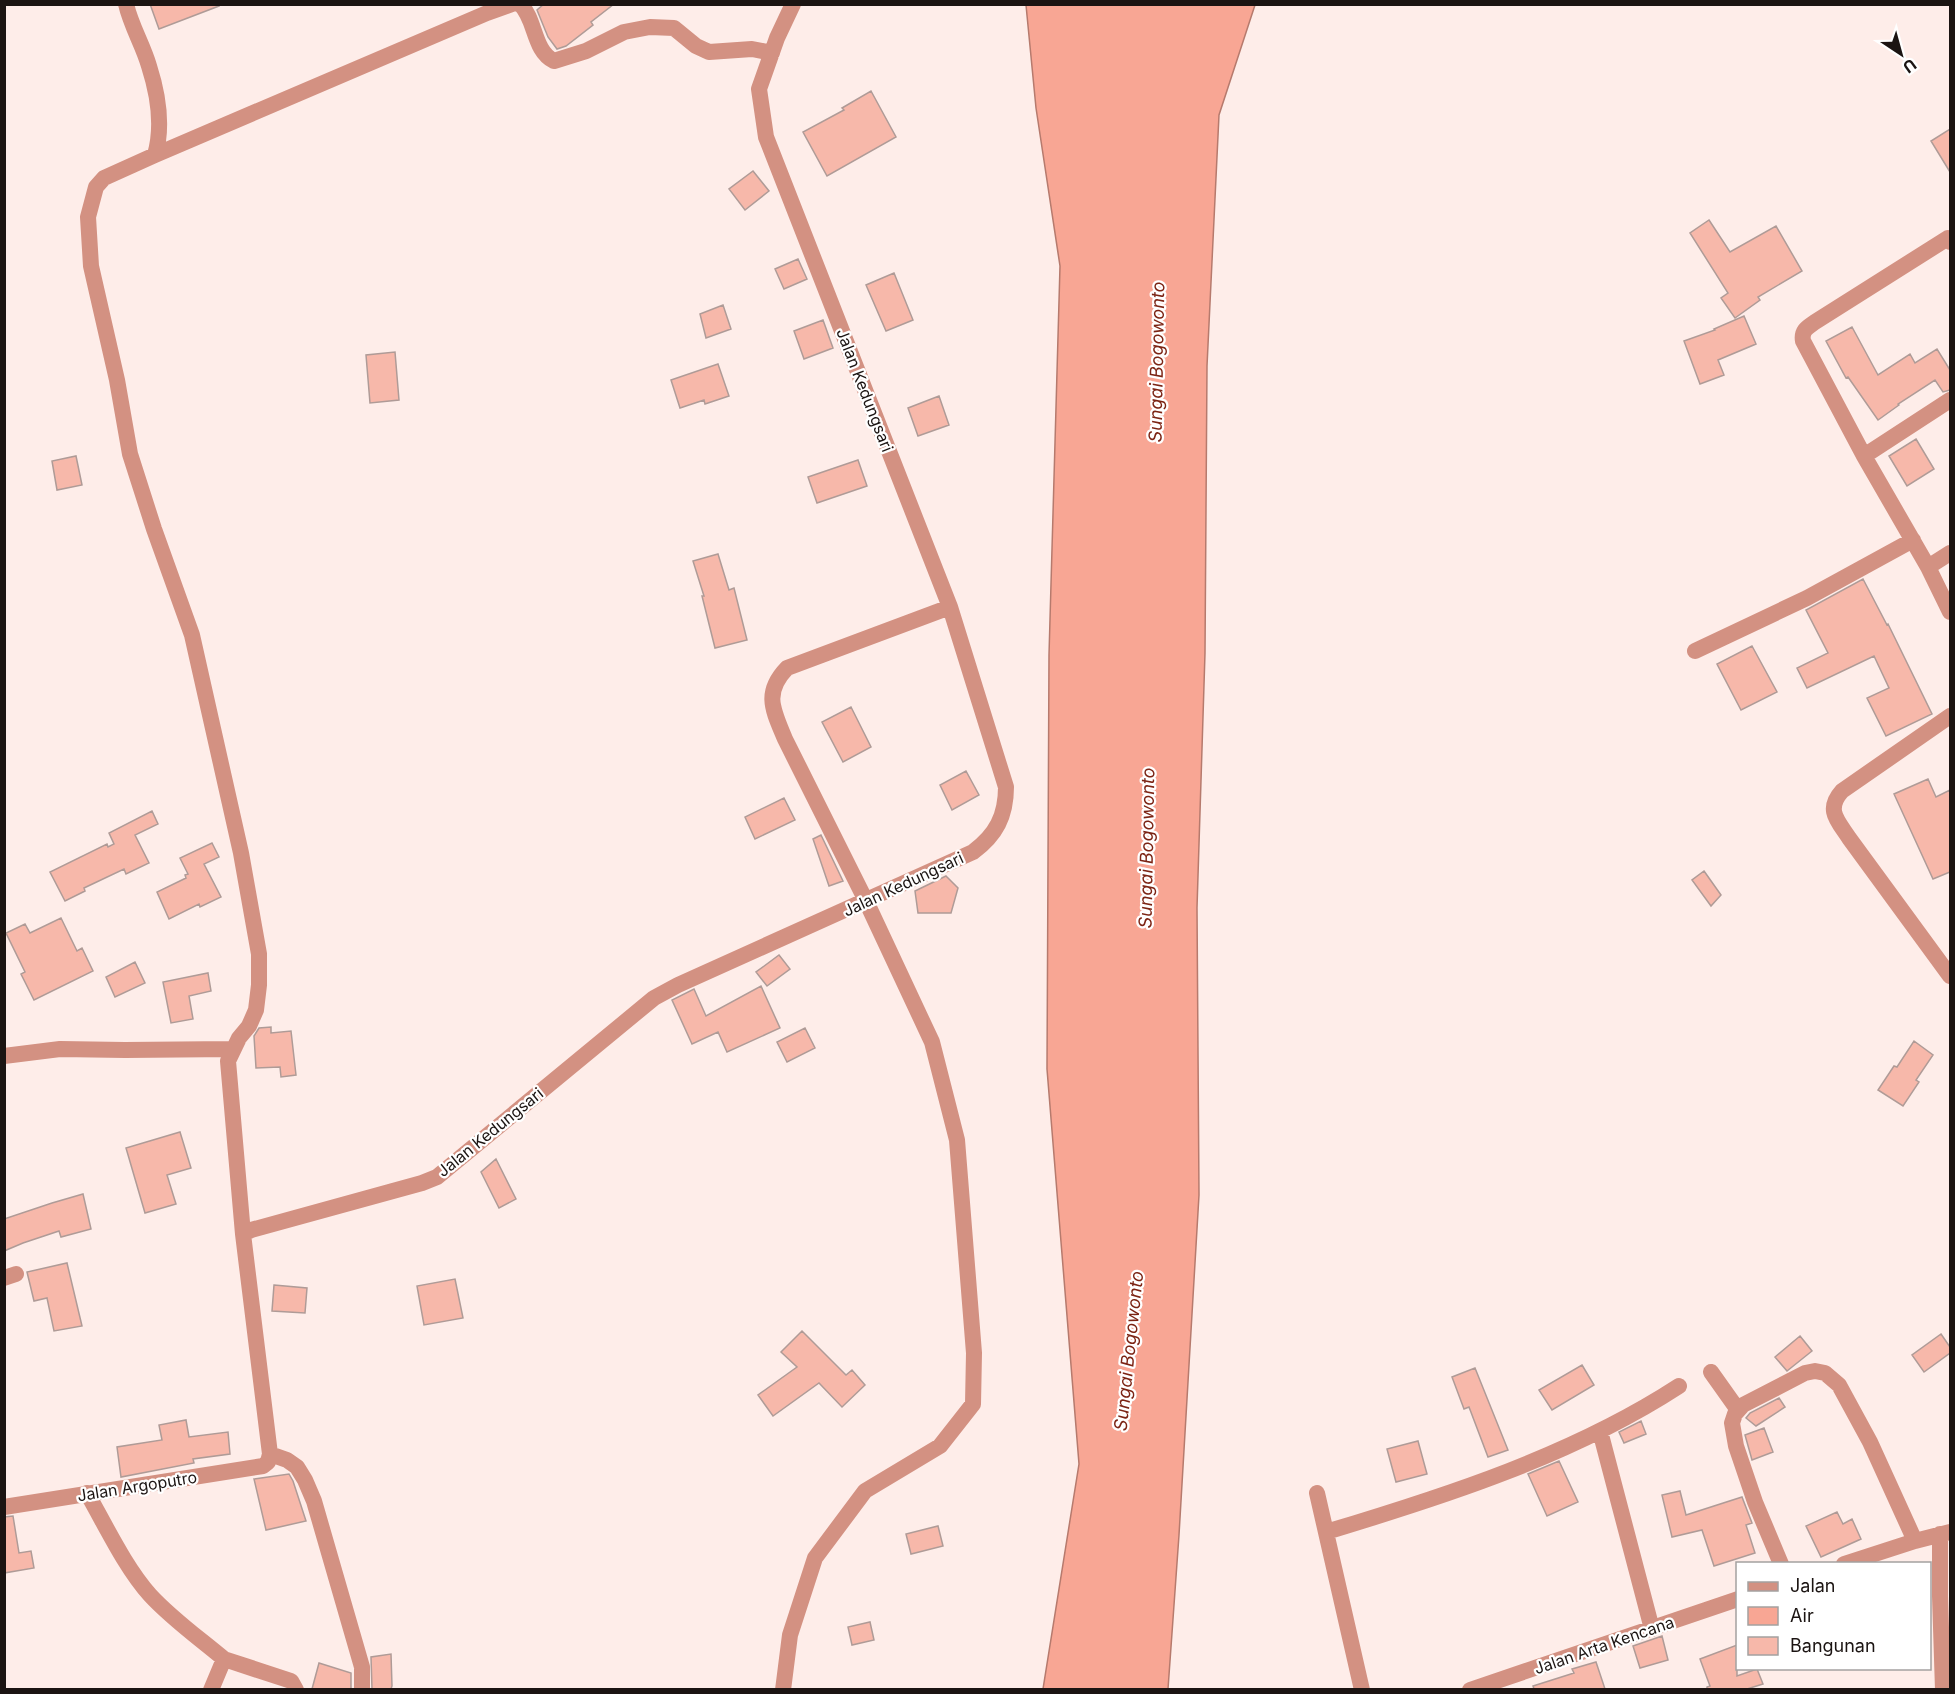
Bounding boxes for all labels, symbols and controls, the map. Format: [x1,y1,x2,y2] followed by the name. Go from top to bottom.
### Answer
[1871,24,1931,84] north arrow
[1899,55,1920,78] text: U
[1145,281,1168,443] water label: Sungai Bogowonto
[832,326,898,454] street label: Jalan Kedungsari
[1135,767,1158,929] water label: Sungai Bogowonto
[840,847,966,921] street label: Jalan Kedungsari
[433,1083,547,1181] street label: Jalan Kedungsari
[1110,1270,1147,1432] water label: Sungai Bogowonto
[76,1467,198,1505] street label: Jalan Argoputro
[1736,1562,1931,1670] legend
[1790,1575,1835,1596] text: Jalan
[1790,1605,1814,1626] text: Air
[1531,1612,1677,1678] street label: Jalan Arta Kencana
[1790,1635,1876,1656] text: Bangunan

